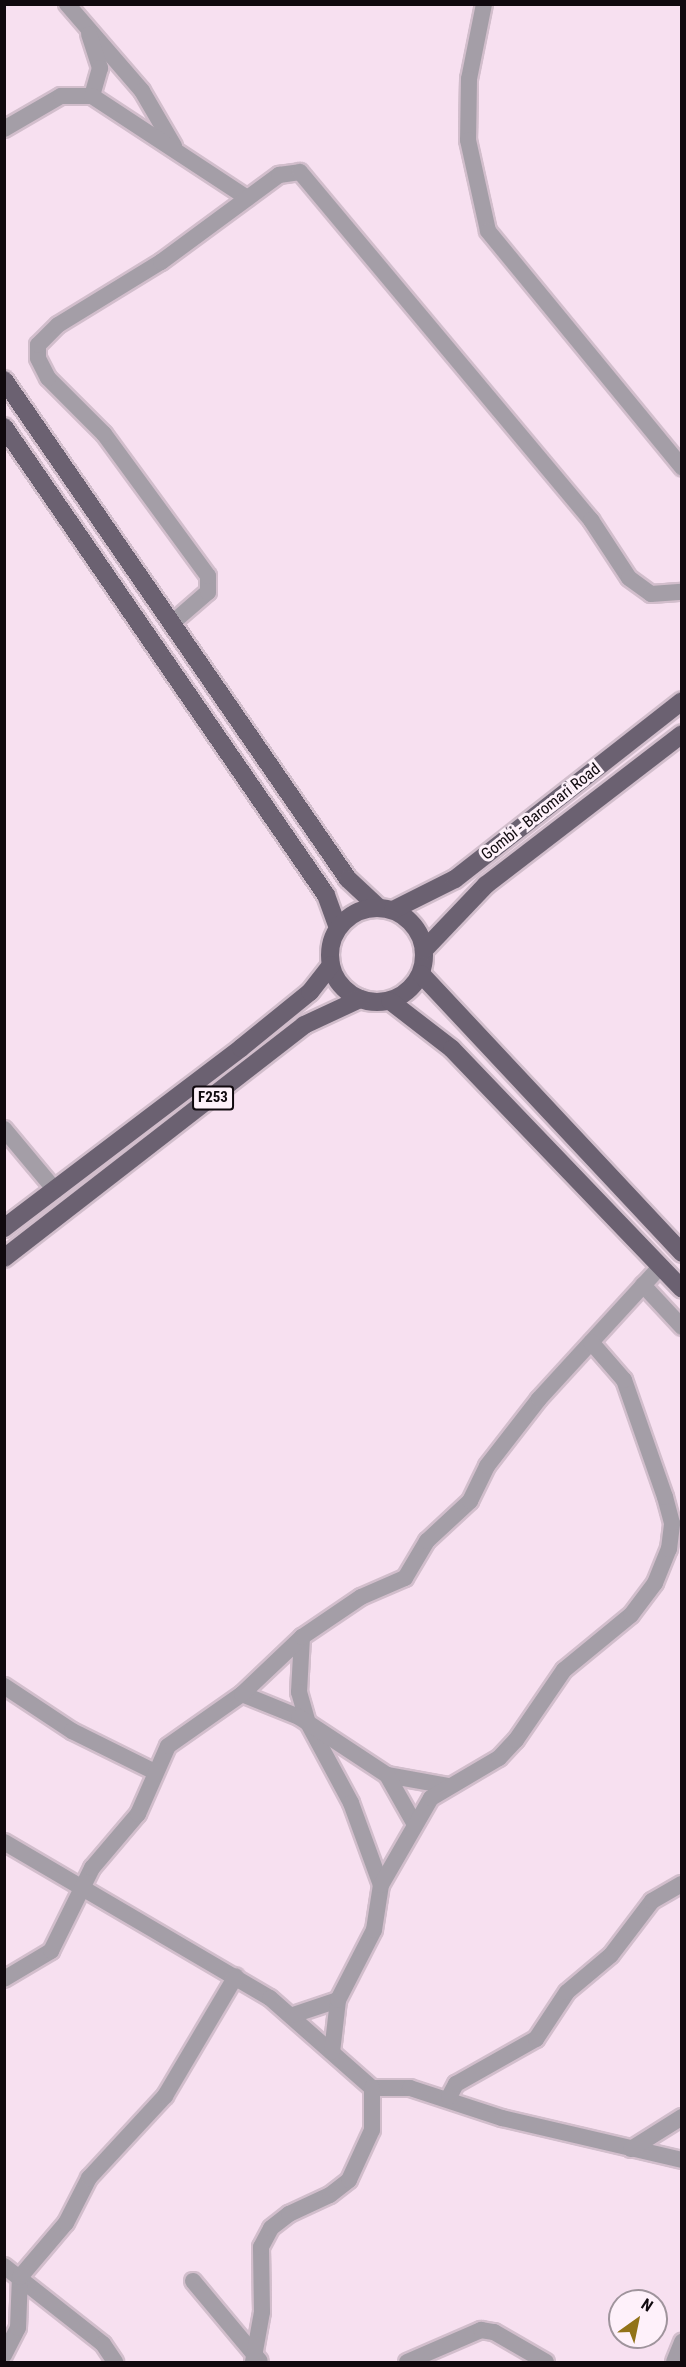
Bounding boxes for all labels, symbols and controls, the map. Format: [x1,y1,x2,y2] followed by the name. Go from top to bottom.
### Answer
[478,760,604,864] street label: Gombi - Baromari Road
[192,1086,234,1110] road number: F253
[608,2289,668,2349] north arrow
[638,2295,656,2316] text: N

